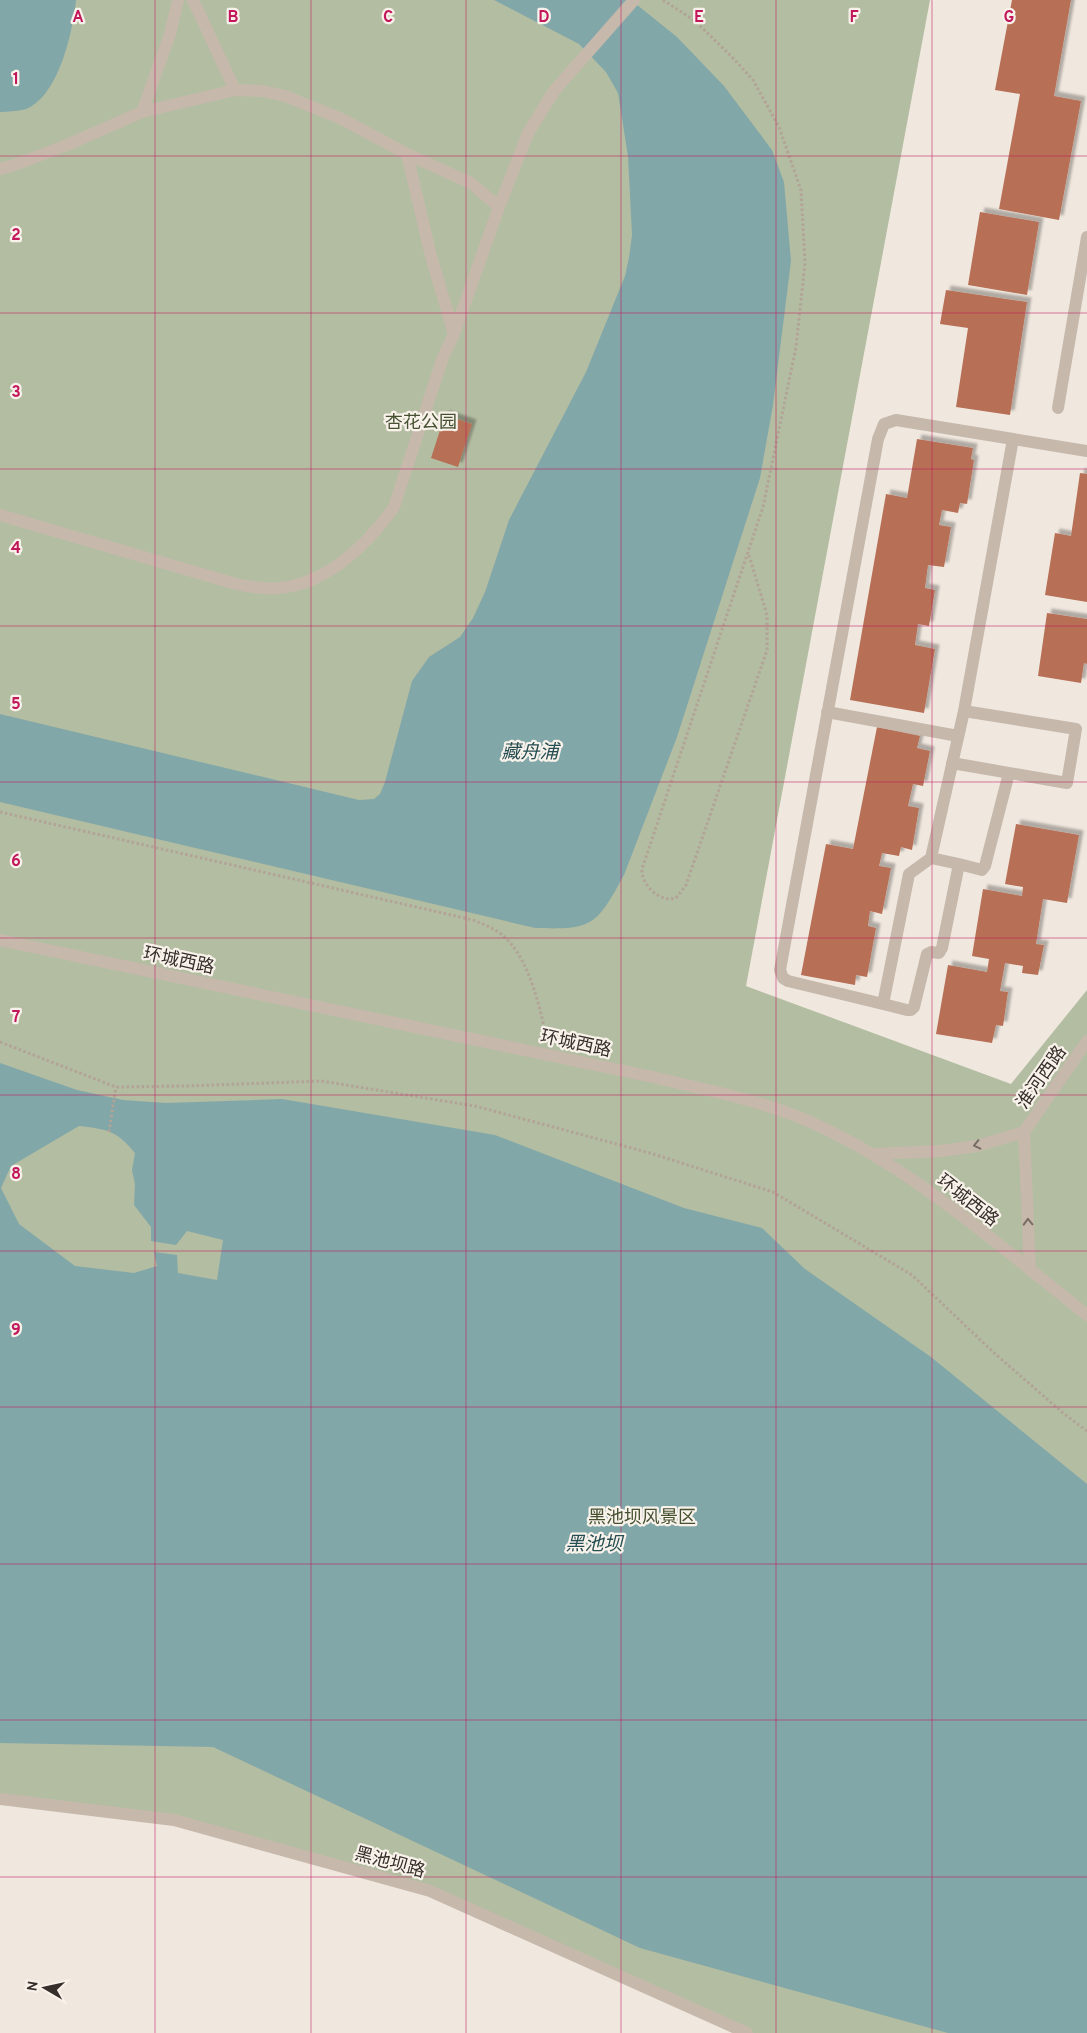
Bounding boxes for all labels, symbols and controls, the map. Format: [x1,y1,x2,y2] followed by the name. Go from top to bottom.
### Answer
[72,8,84,28] text: A
[227,8,239,28] text: B
[383,8,393,28] text: C
[538,8,550,28] text: D
[694,8,704,28] text: E
[849,8,859,28] text: F
[1004,8,1014,28] text: G
[13,70,19,90] text: 1
[11,226,21,246] text: 2
[11,383,21,403] text: 3
[385,412,457,435] park label: 杏花公园
[11,539,21,559] text: 4
[11,695,21,715] text: 5
[501,741,561,765] water label: 藏舟浦
[11,852,21,872] text: 6
[141,943,216,980] street label: 环城西路
[12,1008,20,1028] text: 7
[538,1026,613,1063] street label: 环城西路
[1012,1042,1072,1114] street label: 淮河西路
[973,1139,982,1150] one-way arrow
[11,1165,21,1185] text: 8
[932,1170,1003,1232] street label: 环城西路
[1023,1218,1034,1226] one-way arrow
[11,1321,21,1341] text: 9
[588,1507,696,1530] park label: 黑池坝风景区
[565,1533,624,1557] water label: 黑池坝
[352,1843,427,1884] street label: 黑池坝路
[20,1963,70,2013] north arrow
[24,1980,43,1993] text: N

